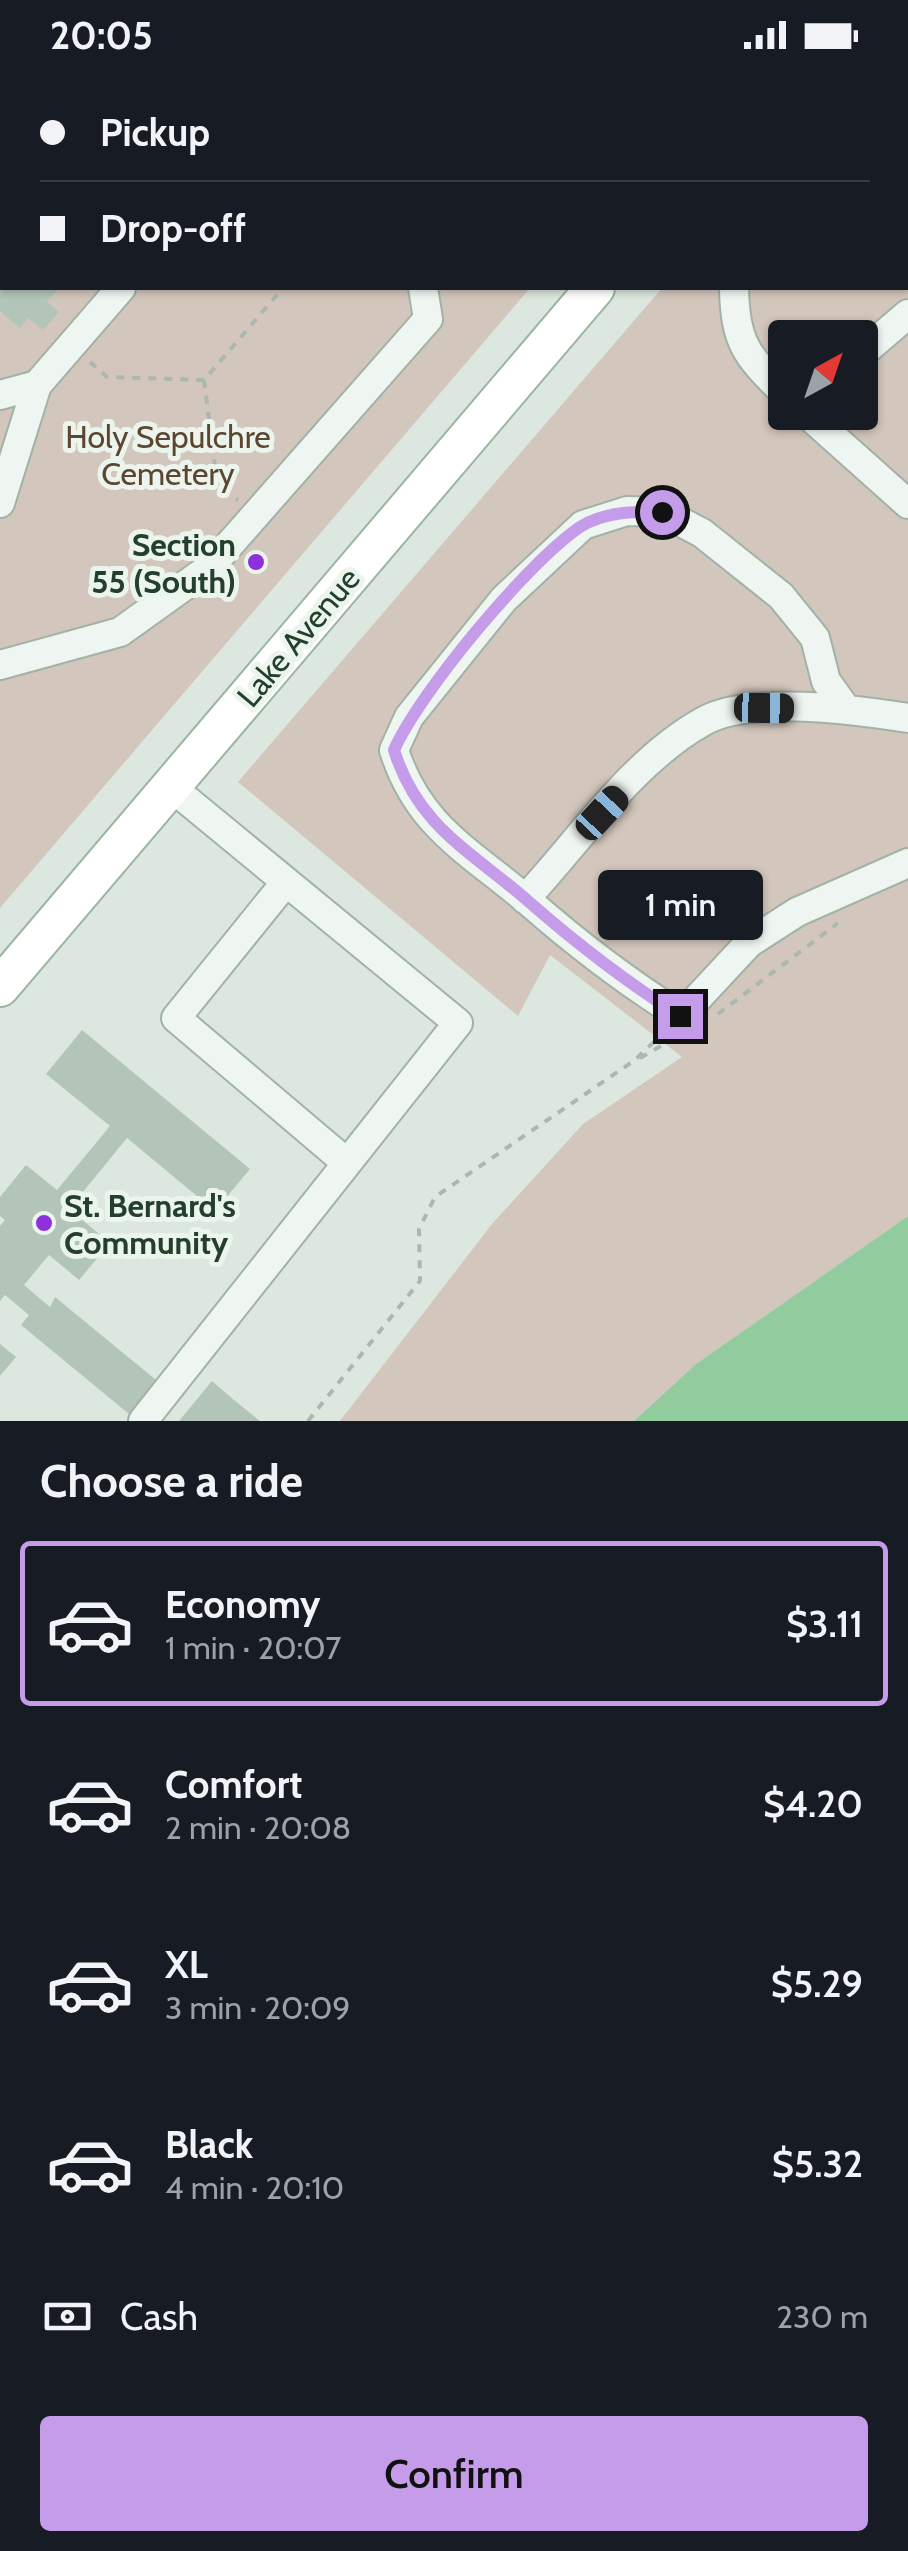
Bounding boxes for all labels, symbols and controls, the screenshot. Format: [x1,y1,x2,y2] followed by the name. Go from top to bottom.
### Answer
[50,12,153,59] text: 20:05
[100,109,210,156] text: Pickup
[100,205,246,252] text: Drop-off
[768,320,878,430] north arrow
[768,320,878,430] map controls
[65,417,271,493] park label: Holy Sepulchre Cemetery
[640,490,685,535] route start
[91,525,236,601] place label: Section 55 (South)
[245,551,267,573] marker: Section 55 (South)
[228,559,368,715] street label: Lake Avenue
[734,692,794,724] car
[571,781,633,845] car
[598,871,762,941] callout: 1 min
[645,885,716,924] text: 1 min
[658,994,703,1039] route end
[64,1186,236,1262] place label: St. Bernard's Community
[33,1212,55,1234] marker: St. Bernard's Community
[40,1454,303,1508] text: Choose a ride
[45,1579,135,1669] icon: car
[165,1581,320,1628] text: Economy
[786,1600,863,1647] text: $3.11
[165,1628,341,1667] text: 1 min · 20:07
[45,1759,135,1849] icon: car
[165,1761,302,1808] text: Comfort
[763,1780,863,1827] text: $4.20
[165,1808,351,1847] text: 2 min · 20:08
[45,1939,135,2029] icon: car
[165,1941,208,1988] text: XL
[771,1960,863,2007] text: $5.29
[165,1988,351,2027] text: 3 min · 20:09
[45,2119,135,2209] icon: car
[165,2121,253,2168] text: Black
[772,2140,863,2187] text: $5.32
[165,2168,344,2207] text: 4 min · 20:10
[40,2289,95,2344] icon: cash
[120,2293,198,2340] text: Cash
[776,2297,868,2336] text: 230 m
[40,2416,868,2531] button: Confirm

